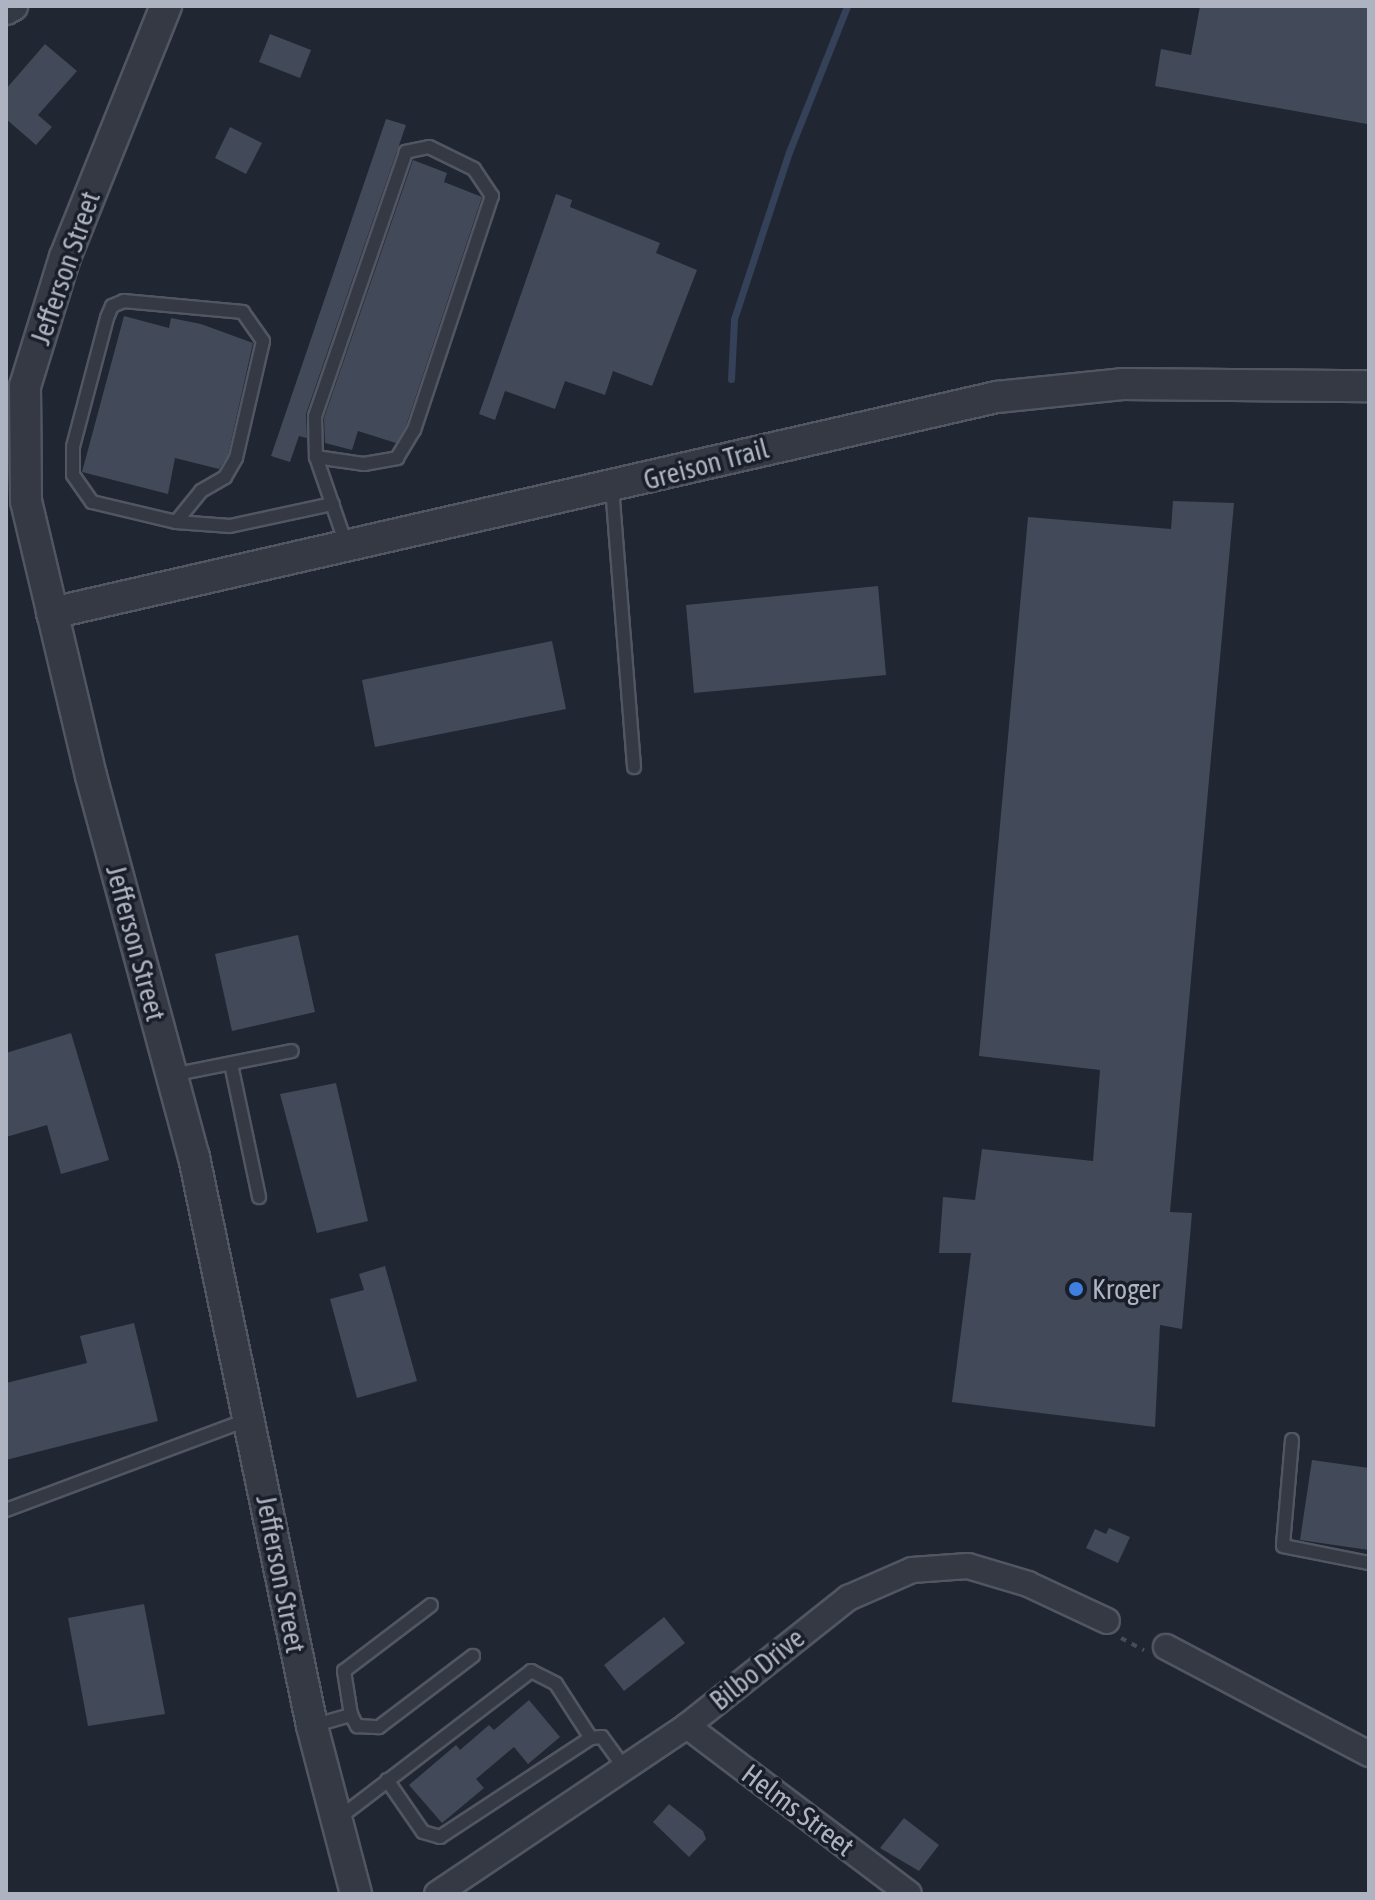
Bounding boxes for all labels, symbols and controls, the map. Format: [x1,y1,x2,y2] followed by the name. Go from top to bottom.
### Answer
[23,187,107,349] street label: Jefferson Street
[640,431,772,497] street label: Greison Trail
[99,862,173,1024] street label: Jefferson Street
[1092,1272,1160,1306] place label: Kroger
[1067,1280,1085,1298] marker: Kroger
[249,1492,313,1656] street label: Jefferson Street
[703,1621,811,1717] street label: Bilbo Drive
[735,1757,861,1863] street label: Helms Street

